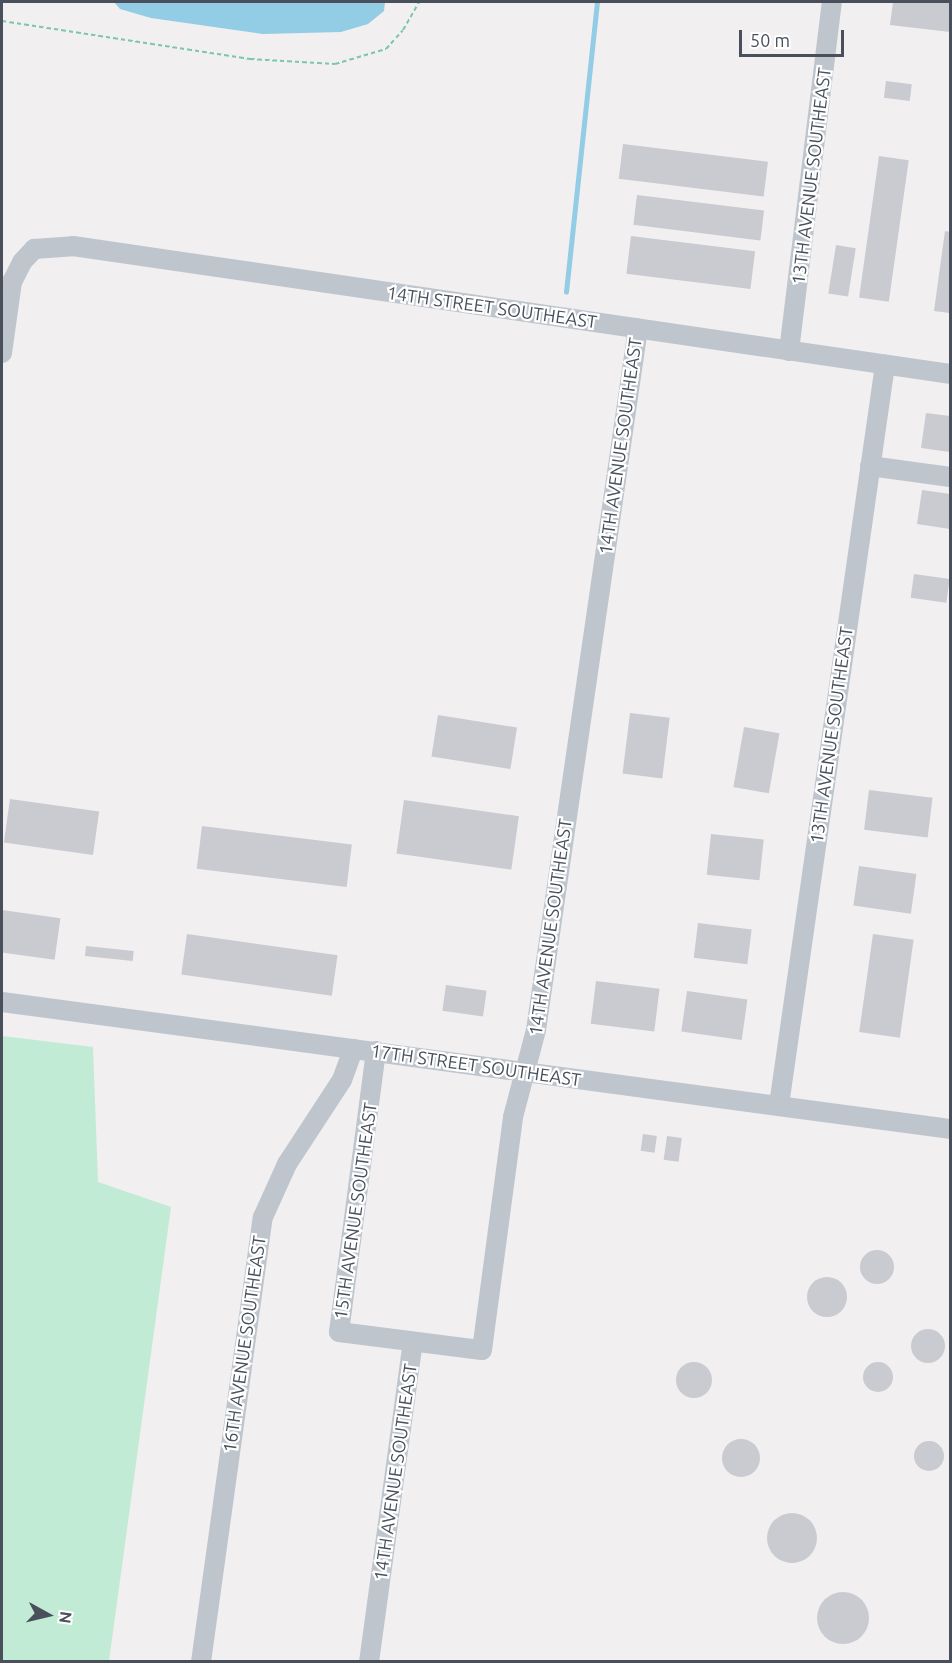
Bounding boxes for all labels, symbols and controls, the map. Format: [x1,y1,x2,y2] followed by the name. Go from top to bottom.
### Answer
[742,18,847,56] scale bar
[750,30,790,50] text: 50 m
[787,66,835,286] street label: 13TH AVENUE SOUTHEAST
[386,282,598,332] street label: 14TH STREET SOUTHEAST
[594,336,646,556] street label: 14TH AVENUE SOUTHEAST
[805,625,857,845] street label: 13TH AVENUE SOUTHEAST
[524,817,576,1037] street label: 14TH AVENUE SOUTHEAST
[370,1040,582,1090] street label: 17TH STREET SOUTHEAST
[329,1101,381,1321] street label: 15TH AVENUE SOUTHEAST
[218,1234,270,1454] street label: 16TH AVENUE SOUTHEAST
[369,1362,421,1582] street label: 14TH AVENUE SOUTHEAST
[18,1585,78,1645] north arrow
[56,1610,76,1625] text: N

